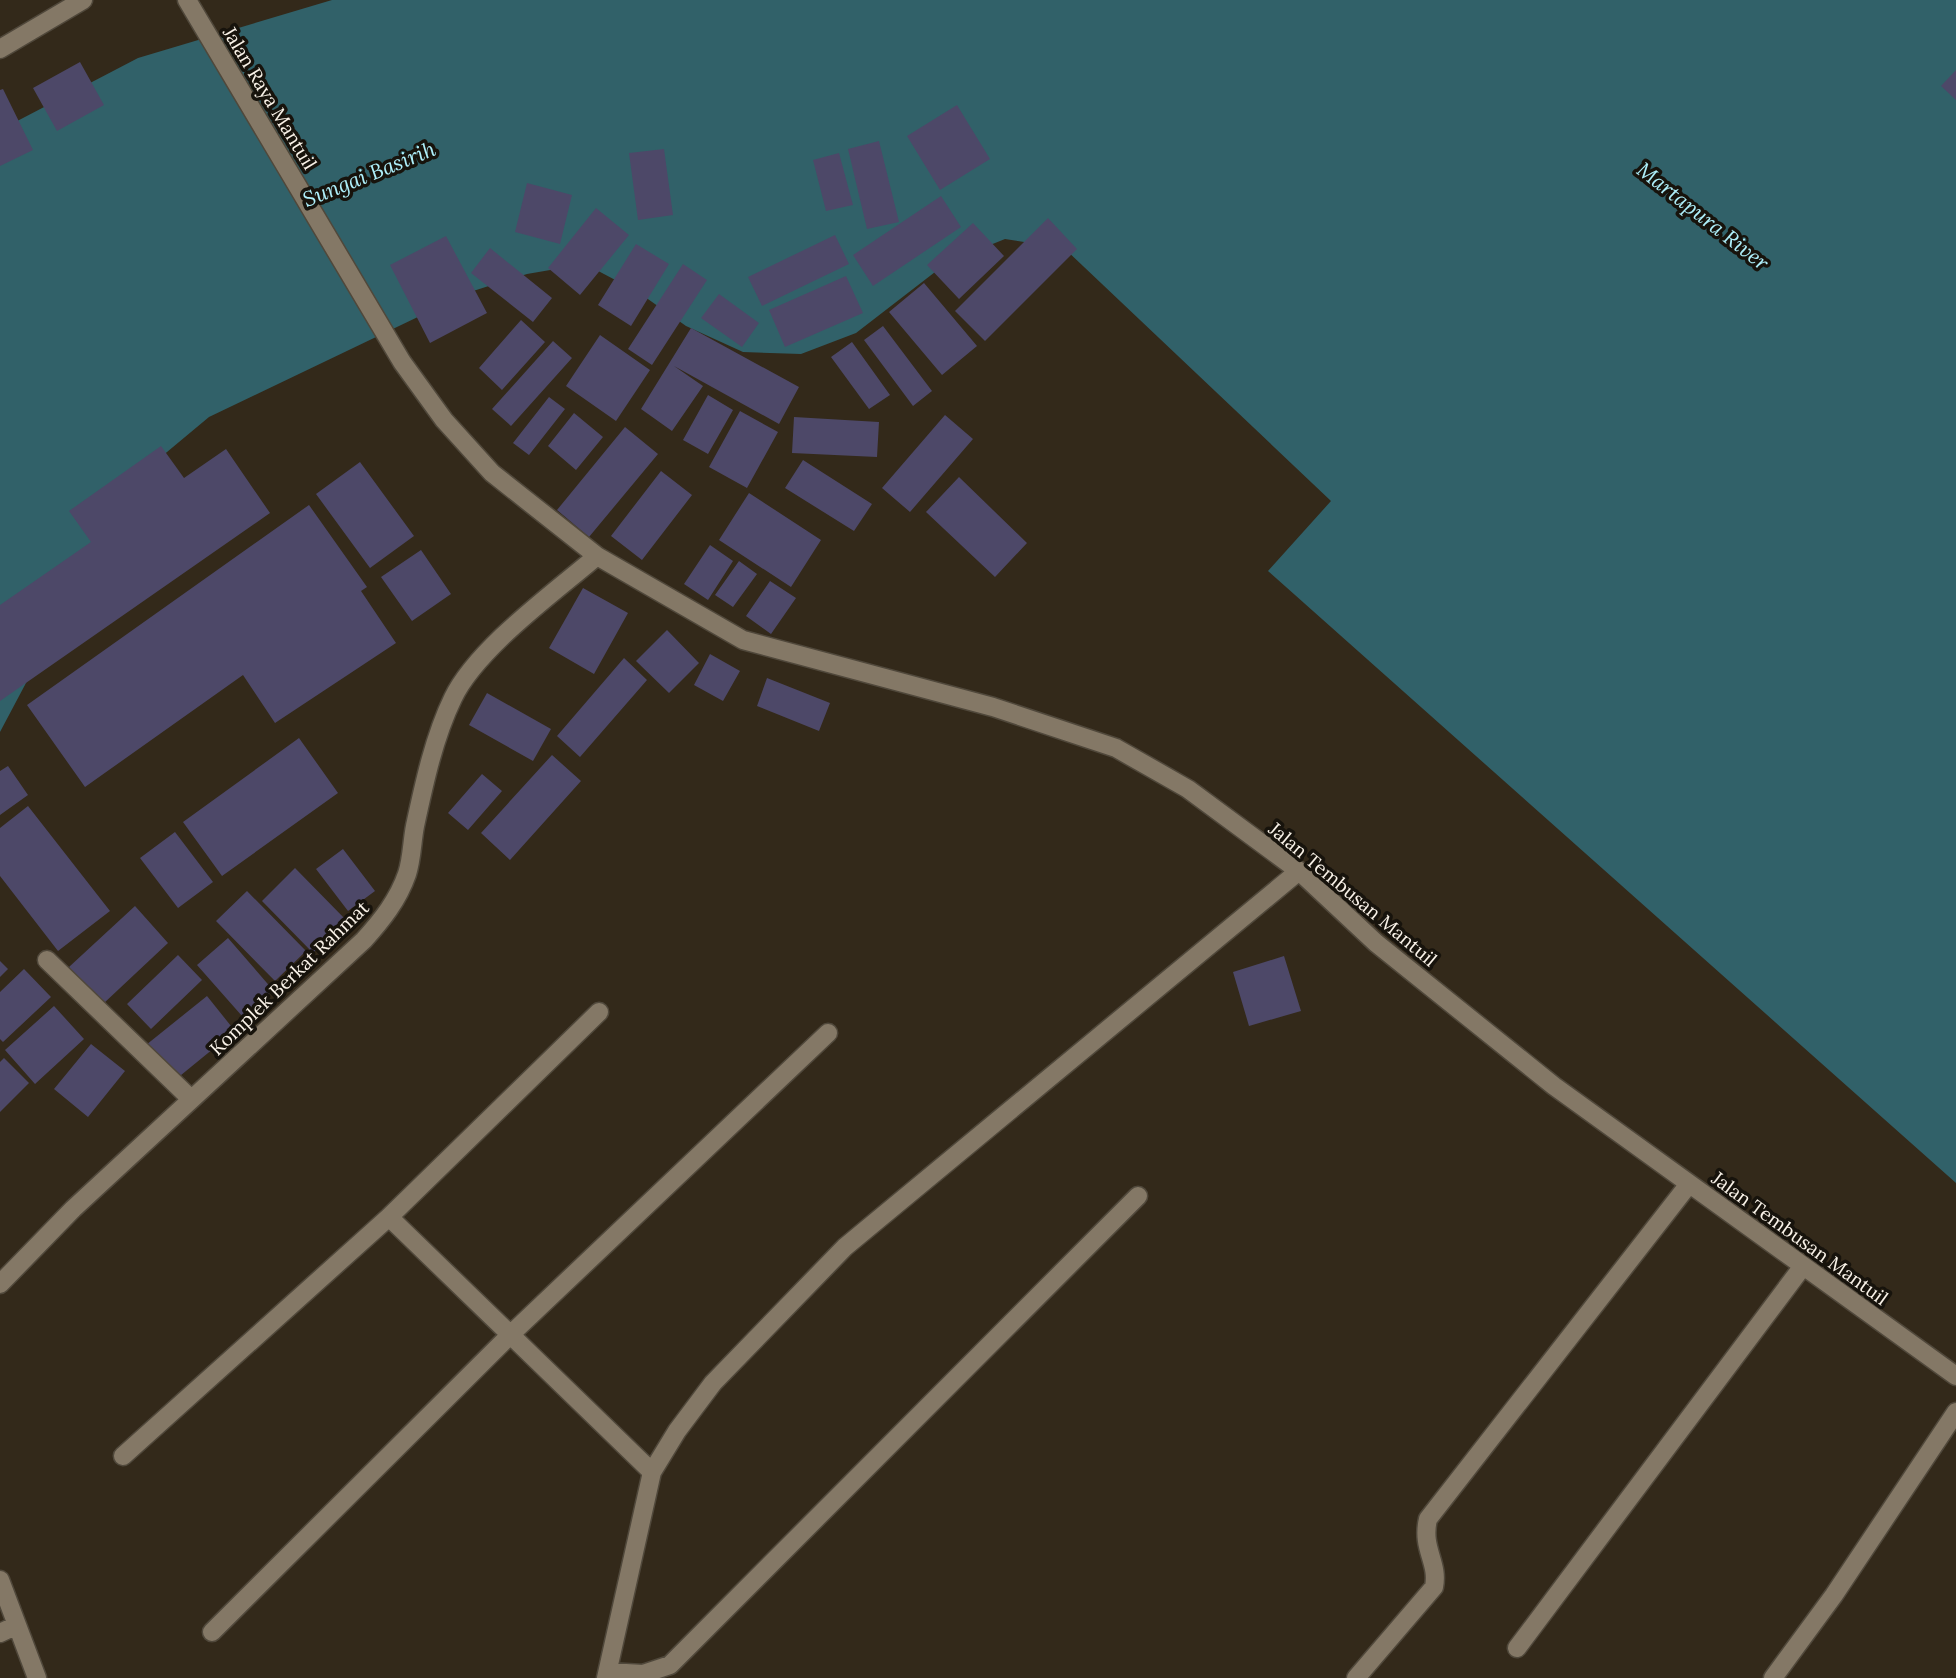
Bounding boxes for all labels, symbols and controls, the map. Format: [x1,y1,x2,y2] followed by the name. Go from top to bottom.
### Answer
[217,21,322,174] street label: Jalan Raya Mantuil
[299,135,439,213] water label: Sungai Basirih
[1631,156,1775,276] water label: Martapura River
[1263,816,1442,971] street label: Jalan Tembusan Mantuil
[204,895,374,1060] street label: Komplek Berkat Rahmat
[1706,1165,1893,1310] street label: Jalan Tembusan Mantuil

